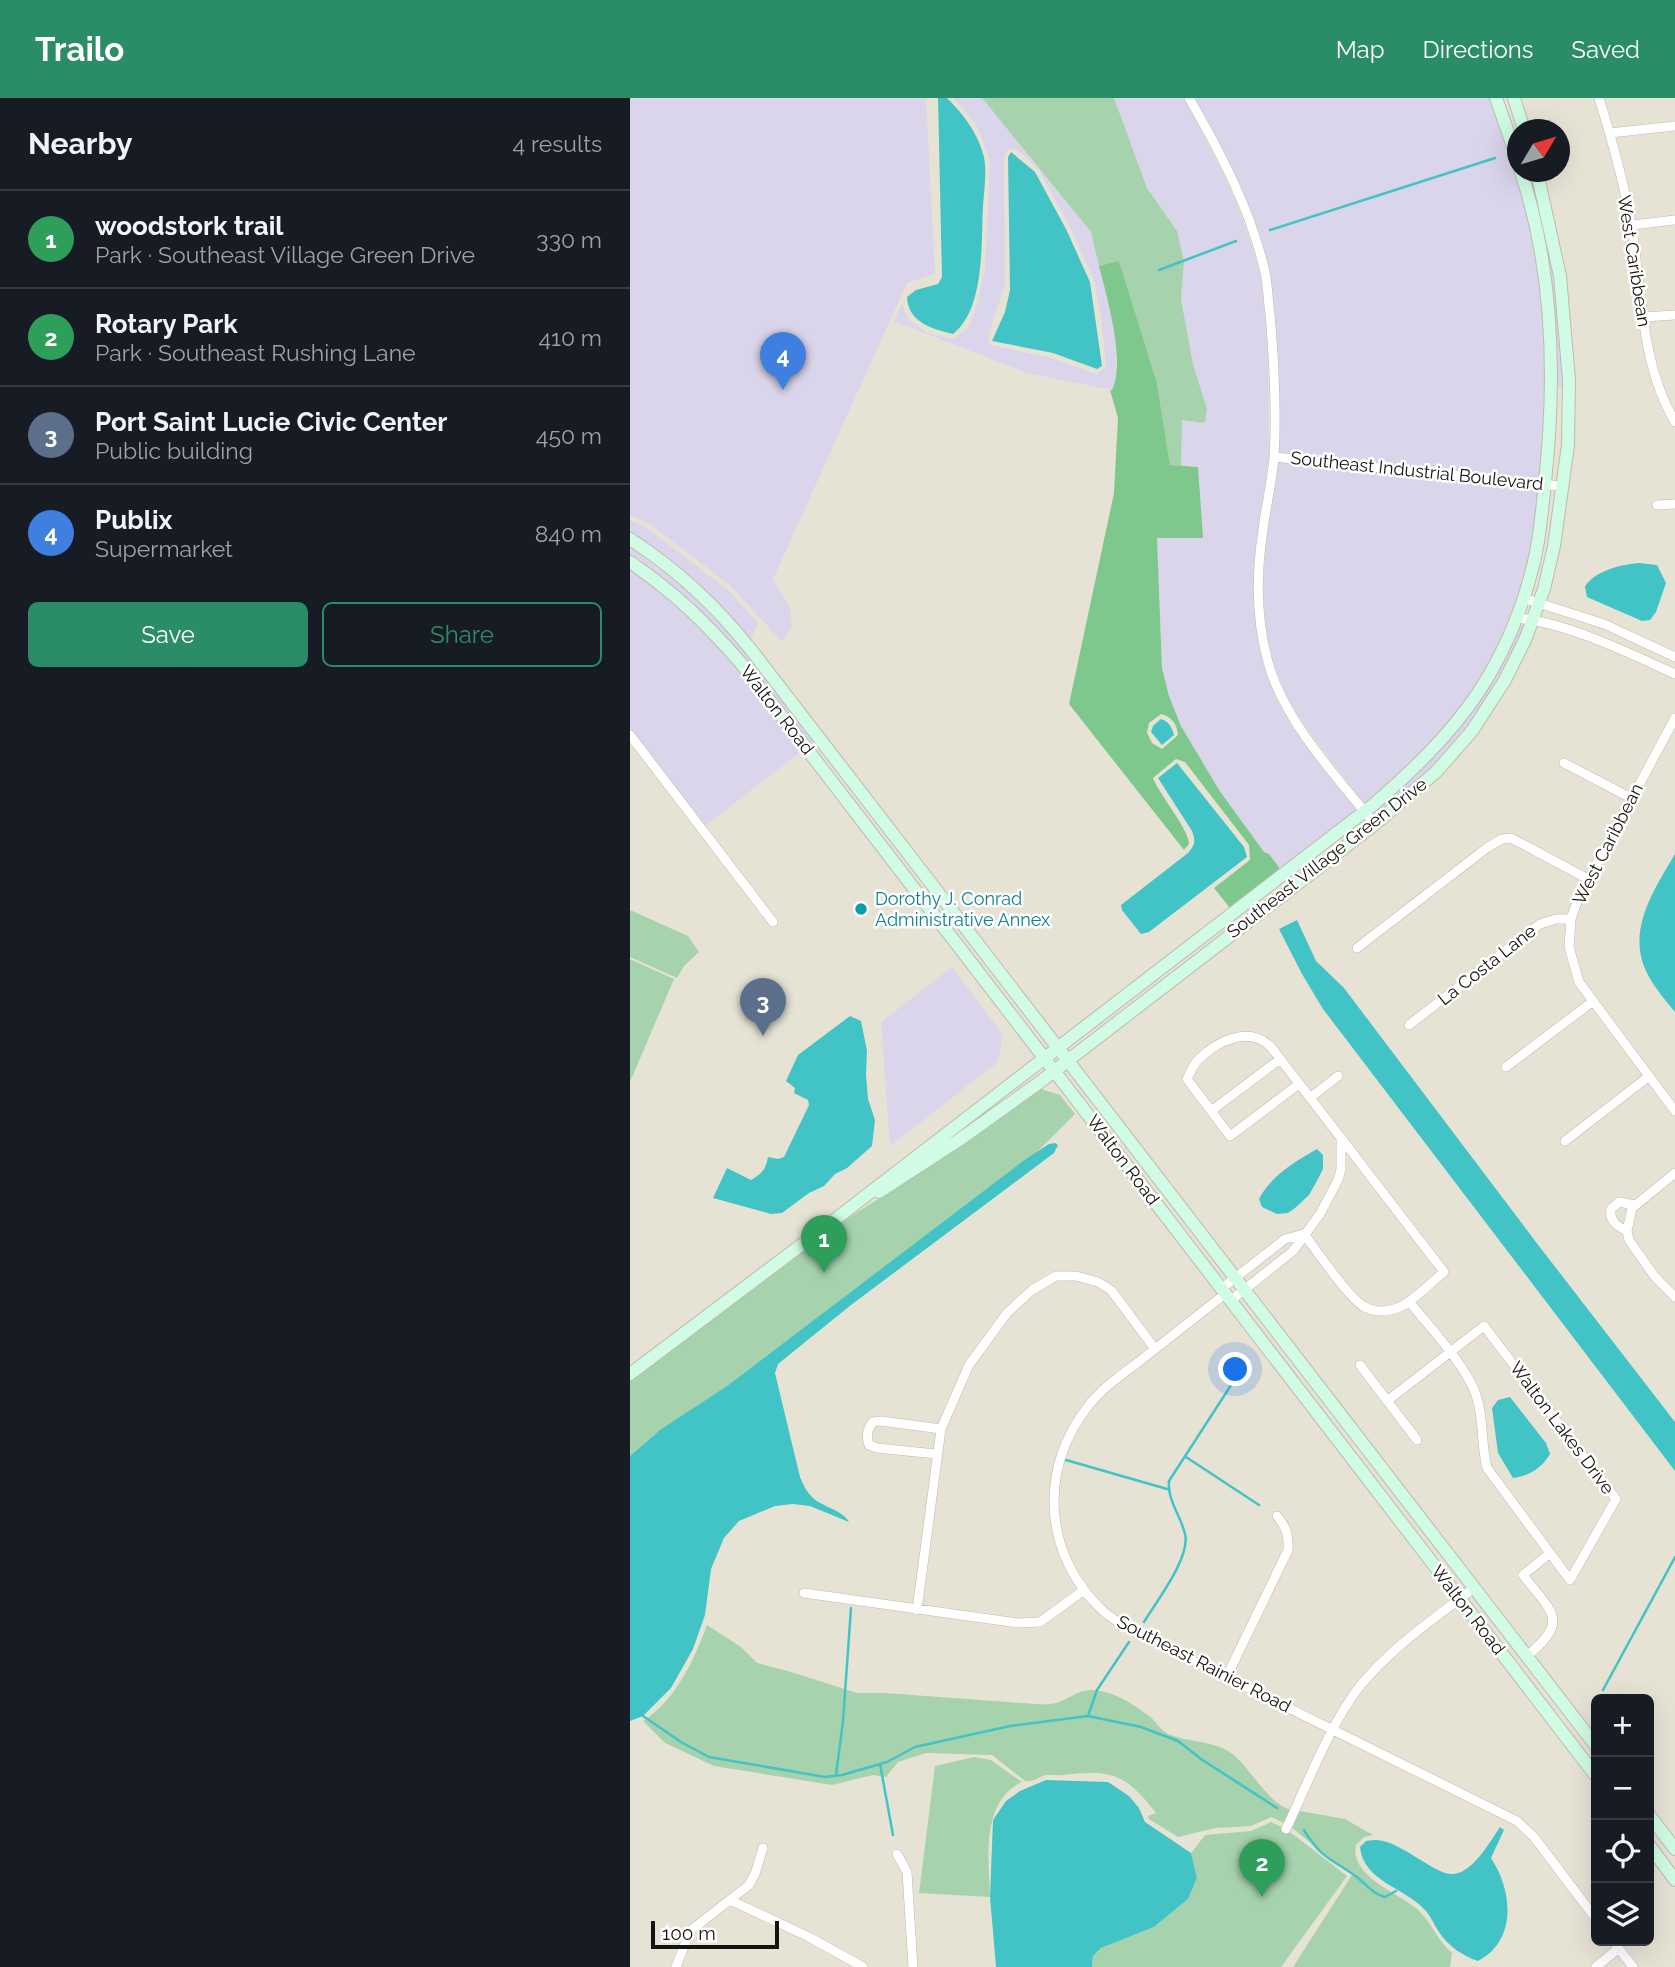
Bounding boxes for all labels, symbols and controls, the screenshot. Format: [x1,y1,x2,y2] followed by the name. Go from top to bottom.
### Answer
[35,30,124,69] text: Trailo
[1336,35,1385,64] text: Map
[1423,35,1533,64] text: Directions
[1571,35,1640,64] text: Saved
[1507,119,1570,182] north arrow
[28,126,132,161] text: Nearby
[513,130,602,157] text: 4 results
[1614,194,1655,328] street label: West Caribbean
[95,211,284,241] text: woodstork trail
[45,226,57,253] text: 1
[536,226,602,253] text: 330 m
[95,241,475,268] text: Park · Southeast Village Green Drive
[95,309,238,339] text: Rotary Park
[45,324,57,351] text: 2
[539,324,602,351] text: 410 m
[760,332,806,390] pin: 4
[95,339,416,366] text: Park · Southeast Rushing Lane
[95,407,447,437] text: Port Saint Lucie Civic Center
[45,422,57,449] text: 3
[536,422,602,449] text: 450 m
[95,437,253,464] text: Public building
[1290,447,1545,494] street label: Southeast Industrial Boulevard
[95,505,172,535] text: Publix
[44,520,58,547] text: 4
[535,520,602,547] text: 840 m
[95,535,233,562] text: Supermarket
[28,602,308,667] button: Save
[322,602,602,667] button: Share
[736,661,819,758] street label: Walton Road
[1222,773,1431,942] street label: Southeast Village Green Drive
[1568,780,1647,908] street label: West Caribbean
[875,888,1050,930] place label: Dorothy J. Conrad Administrative Annex
[853,901,869,917] marker: Dorothy J. Conrad Administrative Annex
[1434,920,1540,1009] street label: La Costa Lane
[740,978,786,1036] pin: 3
[1083,1110,1164,1209] street label: Walton Road
[801,1215,847,1273] pin: 1
[1218,1352,1252,1386] your location
[1506,1357,1619,1498] street label: Walton Lakes Drive
[1427,1561,1510,1658] street label: Walton Road
[1114,1610,1295,1717] street label: Southeast Rainier Road
[1591,1694,1654,1946] map controls
[1591,1694,1654,1757] button: +
[1591,1757,1654,1820] button: −
[1591,1820,1654,1883] button: locate
[1239,1839,1285,1897] pin: 2
[1591,1883,1654,1946] button: layers
[651,1918,779,1950] scale bar
[662,1922,716,1944] text: 100 m

